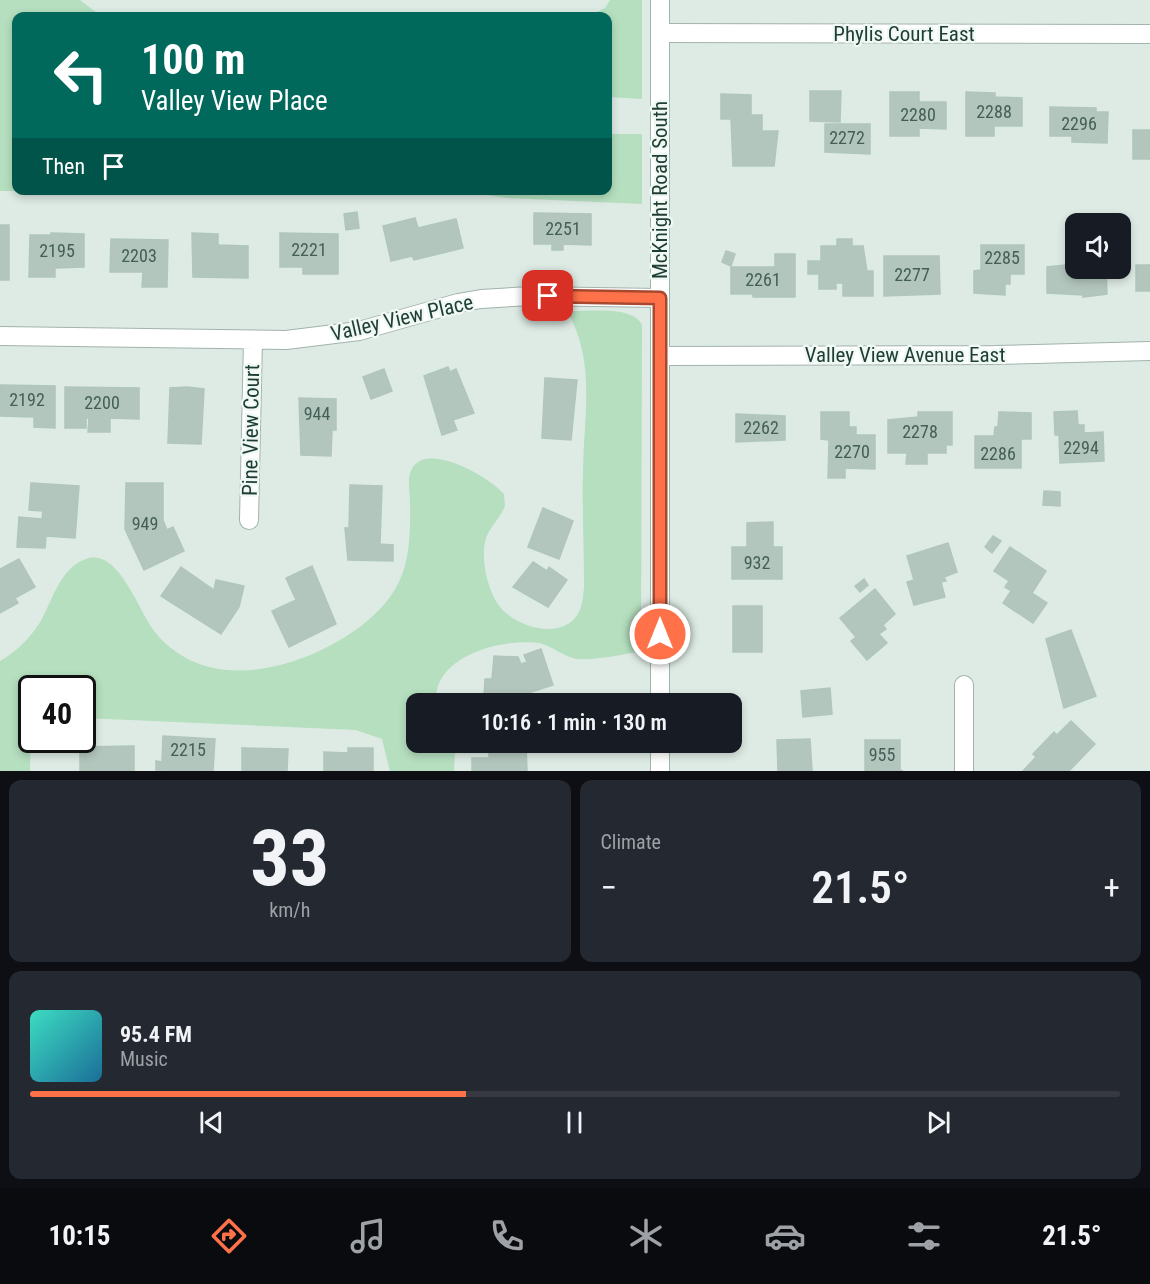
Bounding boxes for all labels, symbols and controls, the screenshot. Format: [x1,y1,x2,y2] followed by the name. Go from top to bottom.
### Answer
[833,22,975,46] street label: Phylis Court East
[141,35,246,84] text: 100 m
[42,36,120,114] icon: left
[141,85,328,117] text: Valley View Place
[648,101,672,279] street label: McKnight Road South
[976,101,1012,122] house number: 2288
[900,104,936,125] house number: 2280
[1061,113,1097,134] house number: 2296
[829,127,865,148] house number: 2272
[97,150,130,183] icon: arrive
[42,154,85,179] text: Then
[1065,213,1131,279] map controls
[1065,213,1131,279] button: sound
[545,218,581,239] house number: 2251
[291,239,327,260] house number: 2221
[39,240,75,261] house number: 2195
[121,245,157,266] house number: 2203
[984,247,1020,268] house number: 2285
[894,264,930,285] house number: 2277
[745,269,781,290] house number: 2261
[522,270,573,321] pin
[531,279,564,312] icon: arrive
[329,290,476,346] street label: Valley View Place
[805,343,1005,367] street label: Valley View Avenue East
[238,364,264,496] street label: Pine View Court
[9,389,45,410] house number: 2192
[84,392,120,413] house number: 2200
[304,403,330,424] house number: 944
[743,417,779,438] house number: 2262
[902,421,938,442] house number: 2278
[1063,437,1099,458] house number: 2294
[834,441,870,462] house number: 2270
[980,443,1016,464] house number: 2286
[132,513,158,534] house number: 949
[744,552,770,573] house number: 932
[628,602,692,666] position arrow
[18,675,96,753] speed limit sign: 40
[481,710,667,735] text: 10:16 · 1 min · 130 m
[170,739,206,760] house number: 2215
[869,744,895,765] house number: 955
[250,813,329,904] text: 33
[601,830,661,854] text: Climate
[811,861,909,914] text: 21.5°
[601,868,617,907] text: −
[1104,868,1120,907] text: +
[269,898,310,922] text: km/h
[120,1022,192,1047] text: 95.4 FM
[120,1047,168,1071] text: Music
[195,1106,228,1139] icon: previous
[558,1106,591,1139] icon: pause
[922,1106,955,1139] icon: next
[208,1215,250,1257] icon: directions
[347,1215,389,1257] icon: music
[486,1215,528,1257] icon: phone
[625,1215,667,1257] icon: climate
[764,1215,806,1257] icon: car
[903,1215,945,1257] icon: filters
[49,1220,111,1252] text: 10:15
[1042,1220,1101,1252] text: 21.5°

